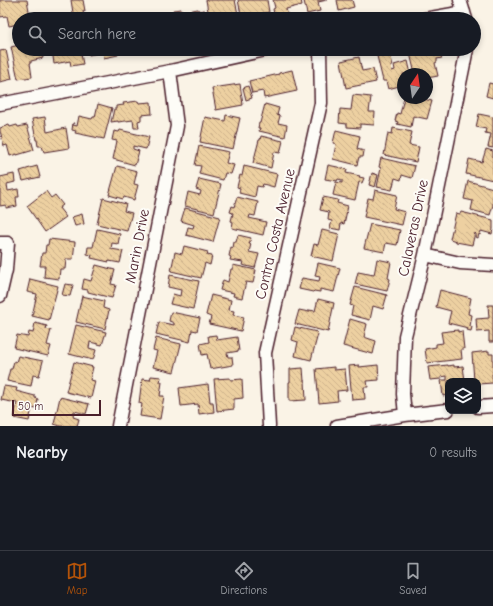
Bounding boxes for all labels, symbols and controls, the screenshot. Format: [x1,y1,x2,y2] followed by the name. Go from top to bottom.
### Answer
[12,12,481,56] search box
[26,23,48,45] icon: search
[58,25,136,43] text: Search here
[397,68,433,104] north arrow
[251,166,299,301] street label: Contra Costa Avenue
[394,178,432,278] street label: Calaveras Drive
[121,207,153,285] street label: Marin Drive
[445,378,481,414] map controls
[445,378,481,414] button: layers
[12,398,101,417] scale bar
[18,400,43,413] text: 50 m
[16,443,67,462] text: Nearby
[429,445,477,460] text: 0 results
[66,560,88,597] tab: Map
[220,560,267,597] tab: Directions
[399,560,427,597] tab: Saved

